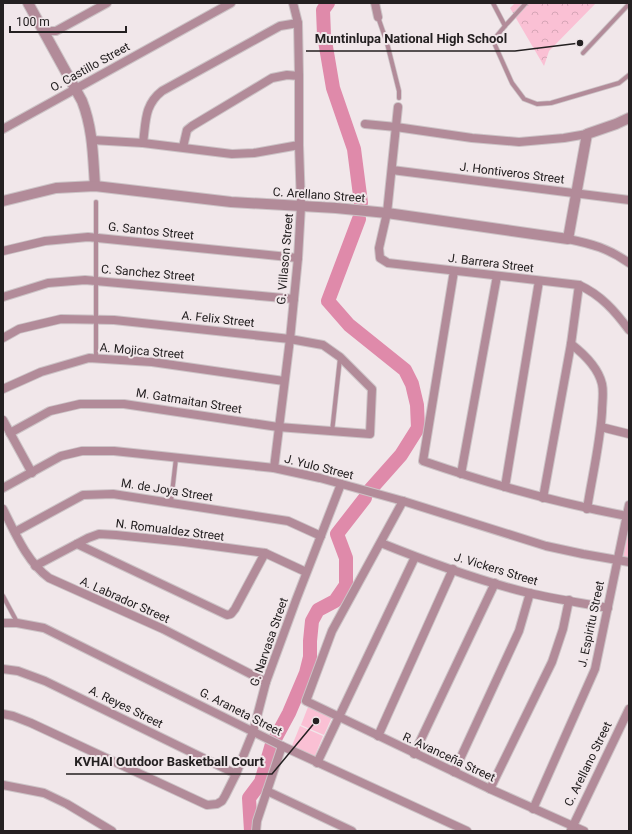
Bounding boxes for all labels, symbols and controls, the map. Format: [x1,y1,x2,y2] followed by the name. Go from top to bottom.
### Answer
[10,8,126,34] scale bar
[16,15,50,29] text: 100 m
[306,26,515,51] callout: Muntinlupa National High School
[315,31,507,46] text: Muntinlupa National High School
[48,39,132,95] street label: O. Castillo Street
[459,160,565,186] street label: J. Hontiveros Street
[272,185,366,205] street label: C. Arellano Street
[274,213,296,305] street label: G. Villason Street
[107,220,195,242] street label: G. Santos Street
[447,251,535,275] street label: J. Barrera Street
[101,262,196,284] street label: C. Sanchez Street
[181,308,255,330] street label: A. Felix Street
[99,340,185,362] street label: A. Mojica Street
[135,386,243,416] street label: M. Gatmaitan Street
[283,452,355,482] street label: J. Yulo Street
[120,476,214,504] street label: M. de Joya Street
[115,516,225,544] street label: N. Romualdez Street
[452,550,540,588] street label: J. Vickers Street
[78,574,172,626] street label: A. Labrador Street
[575,580,607,668] street label: J. Espiritu Street
[247,596,291,688] street label: G. Narvasa Street
[87,683,165,731] street label: A. Reyes Street
[197,685,285,739] street label: G. Araneta Street
[561,719,615,809] street label: C. Arellano Street
[401,729,498,785] street label: R. Avanceña Street
[66,749,272,774] callout: KVHAI Outdoor Basketball Court
[74,754,264,769] text: KVHAI Outdoor Basketball Court

